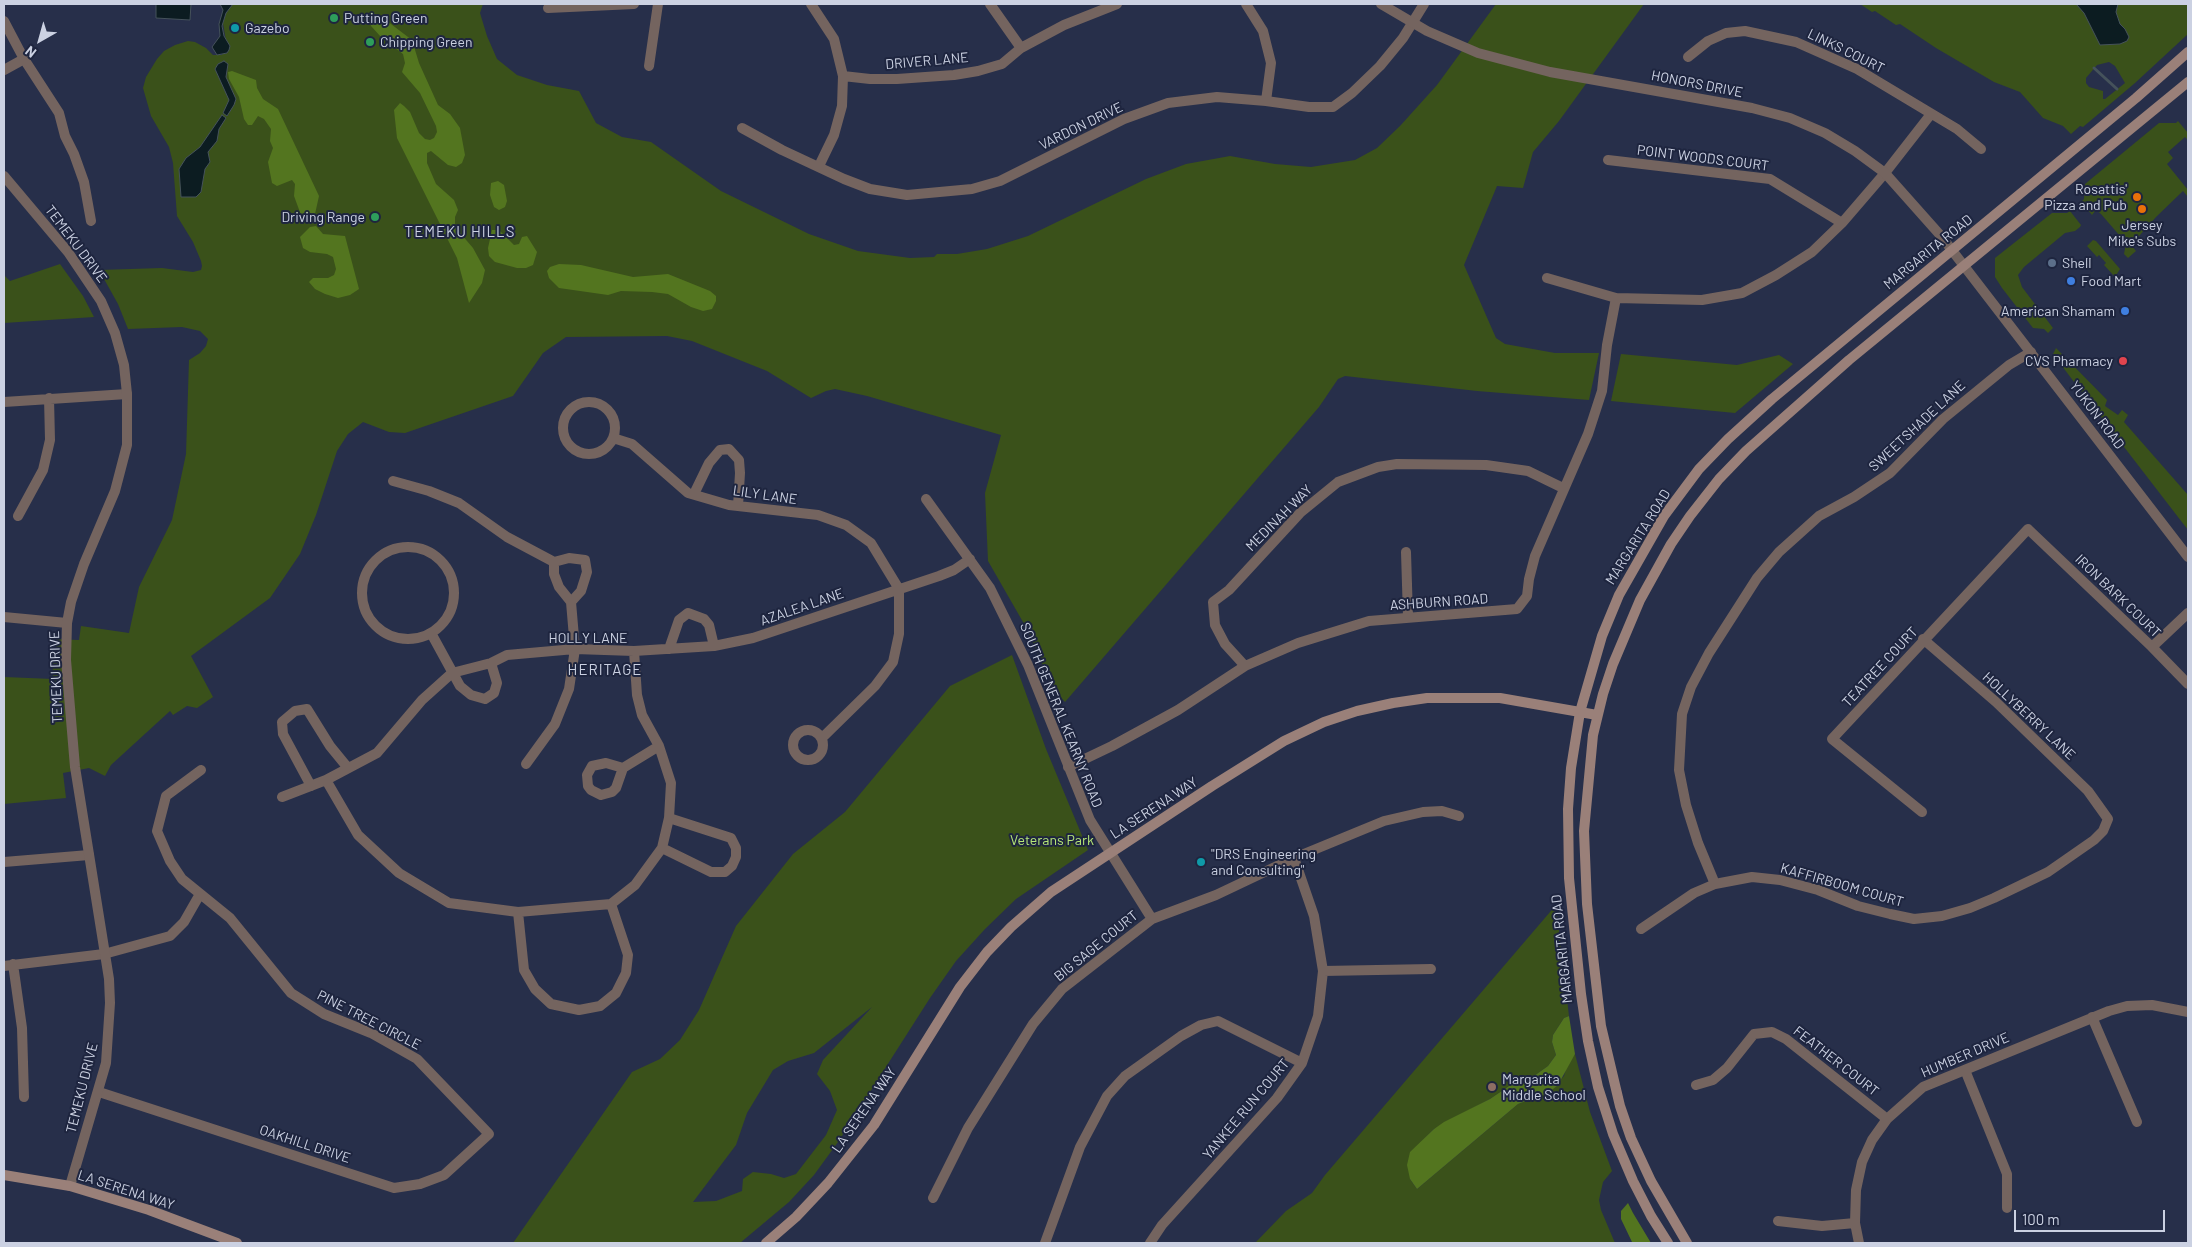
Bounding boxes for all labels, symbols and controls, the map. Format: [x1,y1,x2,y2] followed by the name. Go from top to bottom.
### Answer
[344,10,427,26] place label: Putting Green
[328,12,340,24] marker: Putting Green
[15,15,65,65] north arrow
[245,20,290,36] place label: Gazebo
[229,22,241,34] marker: Gazebo
[1805,25,1887,77] street label: LINKS COURT
[380,34,473,50] place label: Chipping Green
[364,36,376,48] marker: Chipping Green
[22,43,39,62] text: N
[885,49,969,73] street label: DRIVER LANE
[1650,67,1744,101] street label: HONORS DRIVE
[1036,99,1126,153] street label: VARDON DRIVE
[1636,142,1770,174] street label: POINT WOODS COURT
[2044,181,2127,213] place label: Rosattis' Pizza and Pub
[2131,191,2143,203] marker: Rosattis' Pizza and Pub
[41,202,111,286] street label: TEMEKU DRIVE
[2136,203,2148,215] marker: Jersey Mike's Subs
[281,209,365,225] place label: Driving Range
[369,211,381,223] marker: Driving Range
[1880,211,1976,293] street label: MARGARITA ROAD
[2108,217,2176,250] place label: Jersey Mike's Subs
[403,223,517,241] district label: TEMEKU HILLS
[2062,255,2092,271] place label: Shell
[2046,257,2058,269] marker: Shell
[2081,273,2142,289] place label: Food Mart
[2065,275,2077,287] marker: Food Mart
[2001,303,2115,319] place label: American Shamam
[2119,305,2131,317] marker: American Shamam
[2025,353,2113,369] place label: CVS Pharmacy
[2117,355,2129,367] marker: CVS Pharmacy
[1865,377,1969,475] street label: SWEETSHADE LANE
[2066,378,2128,452] street label: YUKON ROAD
[1242,481,1316,555] street label: MEDINAH WAY
[732,482,798,508] street label: LILY LANE
[1602,486,1674,588] street label: MARGARITA ROAD
[2072,551,2164,641] street label: IRON BARK COURT
[758,585,846,629] street label: AZALEA LANE
[1389,590,1489,614] street label: ASHBURN ROAD
[1016,620,1106,810] street label: SOUTH GENERAL KEARNY ROAD
[1839,624,1921,710] street label: TEATREE COURT
[46,630,66,724] street label: TEMEKU DRIVE
[549,630,627,646] street label: HOLLY LANE
[567,661,643,679] district label: HERITAGE
[1979,669,2079,763] street label: HOLLYBERRY LANE
[1107,774,1201,842] street label: LA SERENA WAY
[1010,832,1094,848] park label: Veterans Park
[1211,846,1316,879] place label: "DRS Engineering and Consulting"
[1195,856,1207,868] marker: "DRS Engineering and Consulting"
[1778,859,1906,911] street label: KAFFIRBOOM COURT
[1548,894,1576,1004] street label: MARGARITA ROAD
[1051,907,1141,985] street label: BIG SAGE COURT
[314,987,424,1053] street label: PINE TREE CIRCLE
[1790,1022,1882,1100] street label: FEATHER COURT
[1918,1029,2012,1081] street label: HUMBER DRIVE
[63,1041,101,1135] street label: TEMEKU DRIVE
[1199,1055,1293,1163] street label: YANKEE RUN COURT
[828,1064,900,1156] street label: LA SERENA WAY
[1502,1071,1586,1104] place label: Margarita Middle School
[1486,1081,1498,1093] marker: Margarita Middle School
[257,1121,353,1167] street label: OAKHILL DRIVE
[76,1166,176,1214] street label: LA SERENA WAY
[2017,1200,2168,1232] scale bar
[2022,1210,2060,1228] text: 100 m

